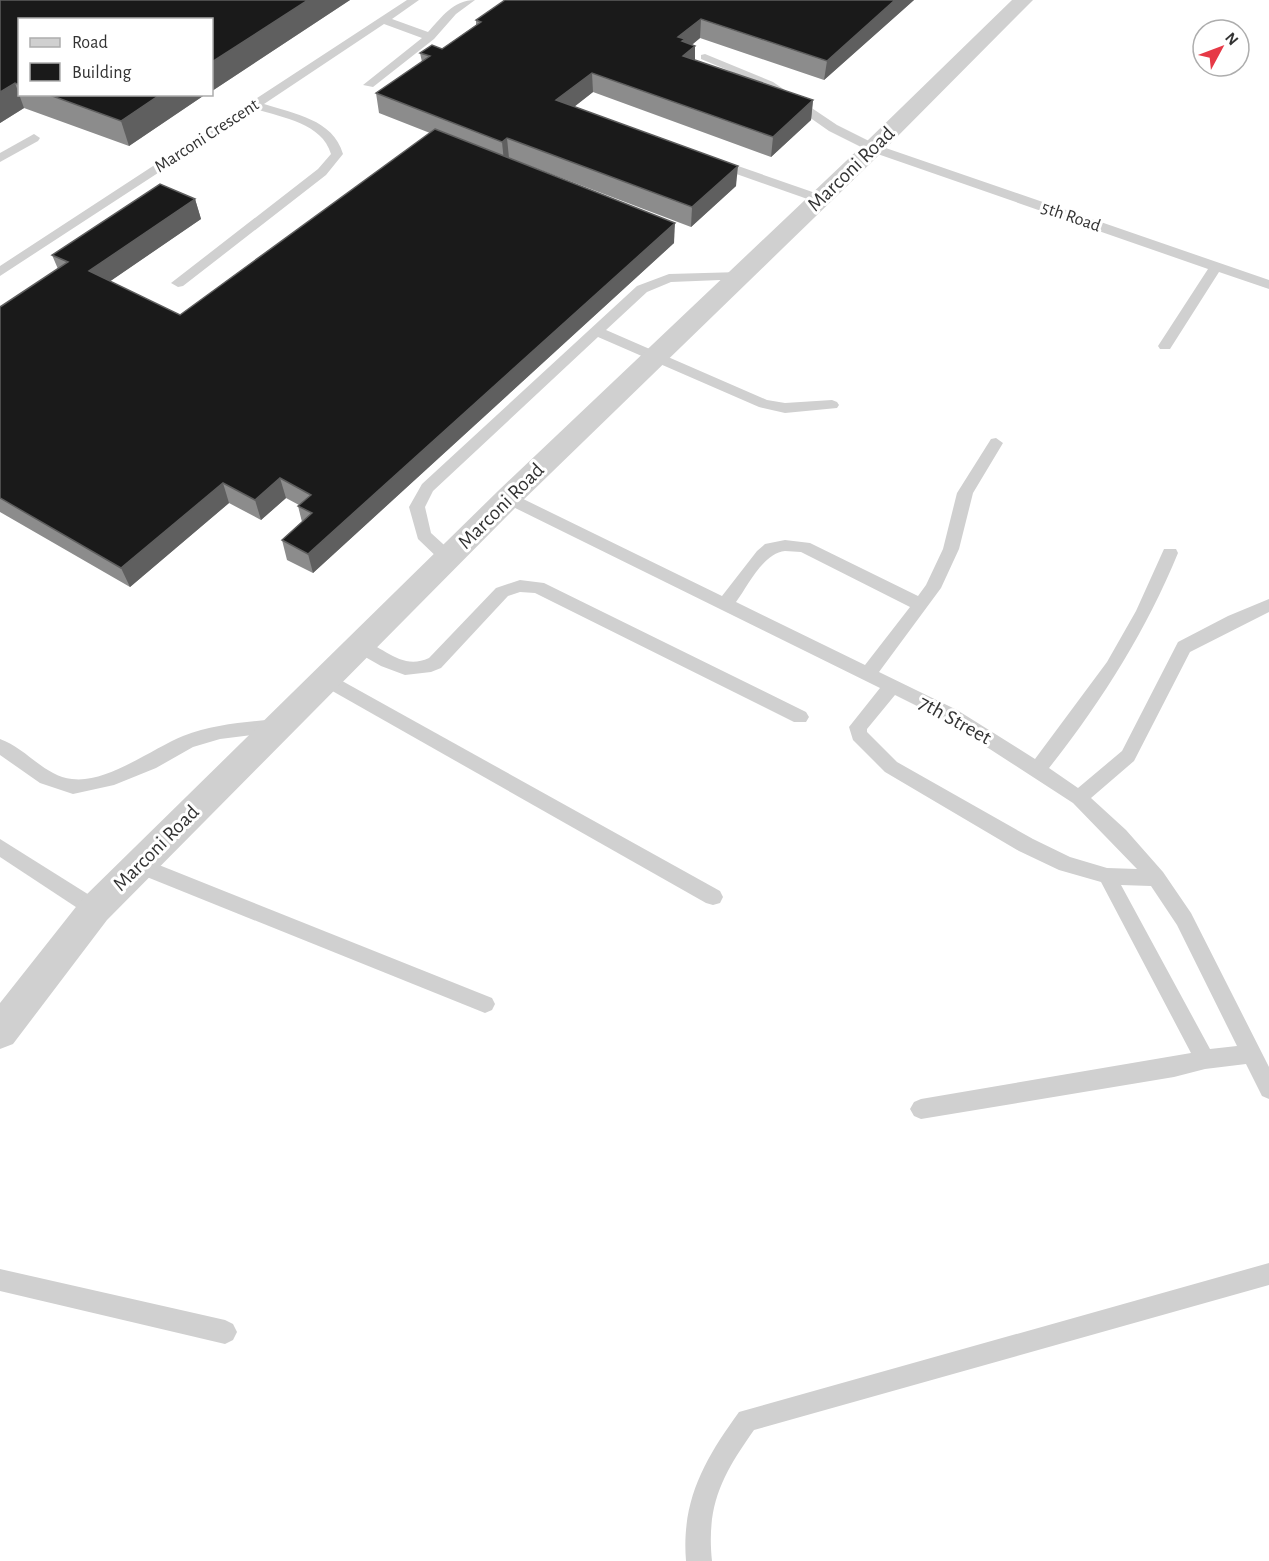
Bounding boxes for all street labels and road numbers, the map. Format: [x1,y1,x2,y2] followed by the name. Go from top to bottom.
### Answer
[152,96,263,176] street label: Marconi Crescent
[803,122,899,215] street label: Marconi Road
[1039,198,1103,236] street label: 5th Road
[454,459,548,553] street label: Marconi Road
[915,692,995,749] street label: 7th Street
[109,801,203,895] street label: Marconi Road

